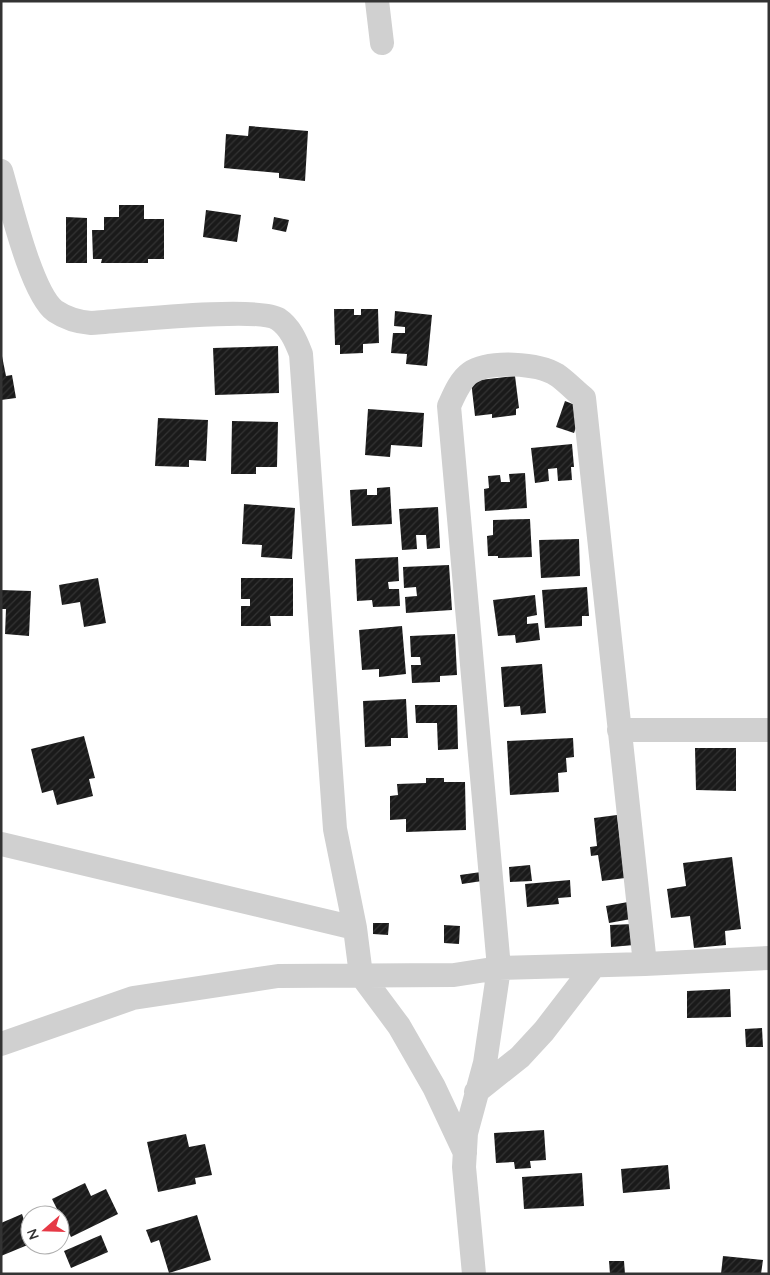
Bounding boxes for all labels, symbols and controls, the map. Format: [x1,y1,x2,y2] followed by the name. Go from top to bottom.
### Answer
[20,1205,70,1255] north arrow
[23,1227,43,1242] text: N

